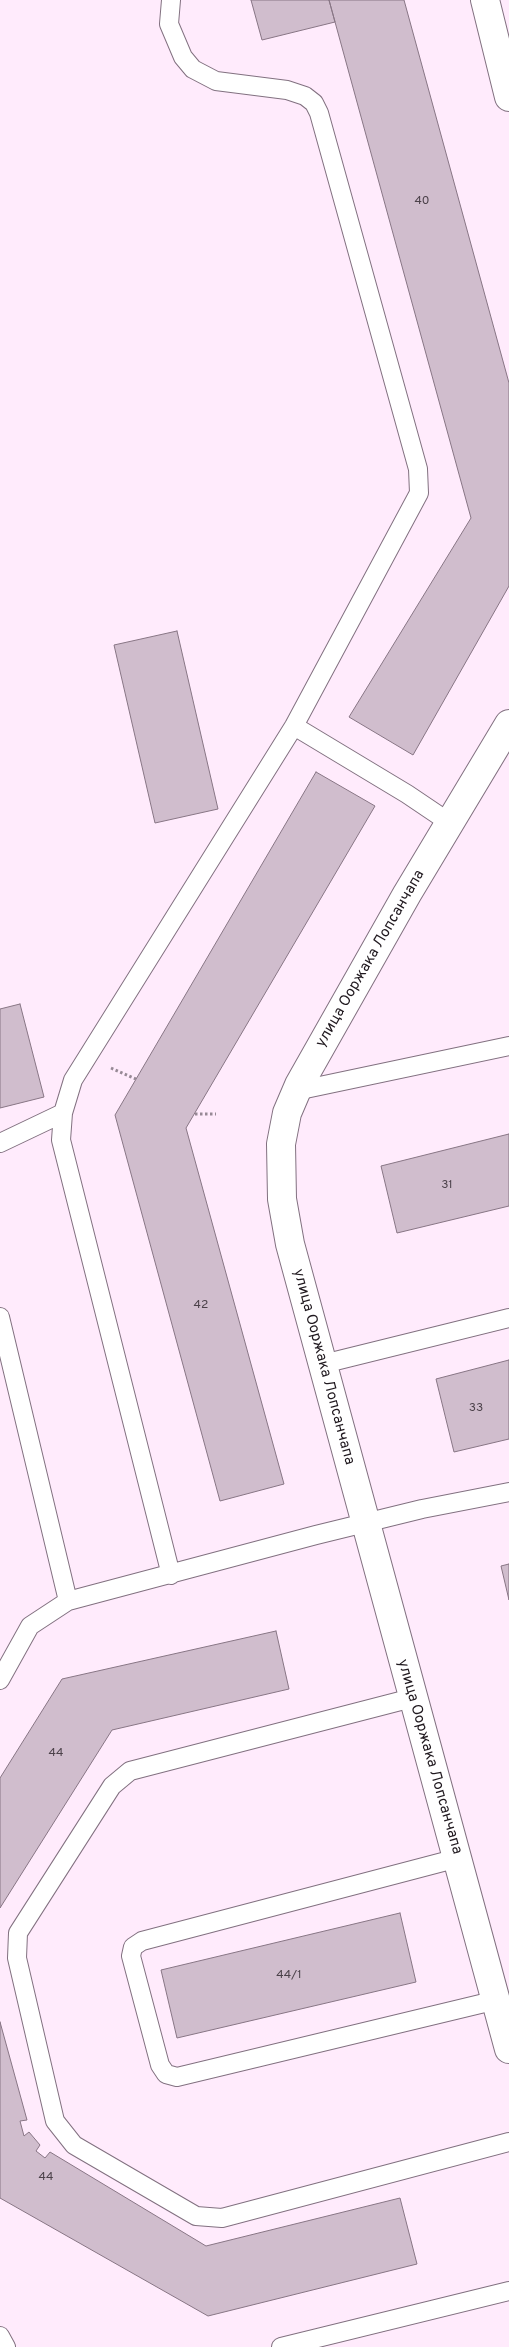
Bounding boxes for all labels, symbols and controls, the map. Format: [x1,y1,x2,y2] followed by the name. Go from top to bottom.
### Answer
[414,195,430,209] house number: 40
[313,867,429,1051] street label: улица Ооржака Лопсанчапа
[441,1179,453,1193] house number: 31
[288,1267,358,1467] street label: улица Ооржака Лопсанчапа
[194,1299,208,1313] house number: 42
[469,1402,483,1416] house number: 33
[393,1657,465,1857] street label: улица Ооржака Лопсанчапа
[49,1747,63,1761] house number: 44
[276,1969,302,1983] house number: 44/1
[39,2171,53,2185] house number: 44

